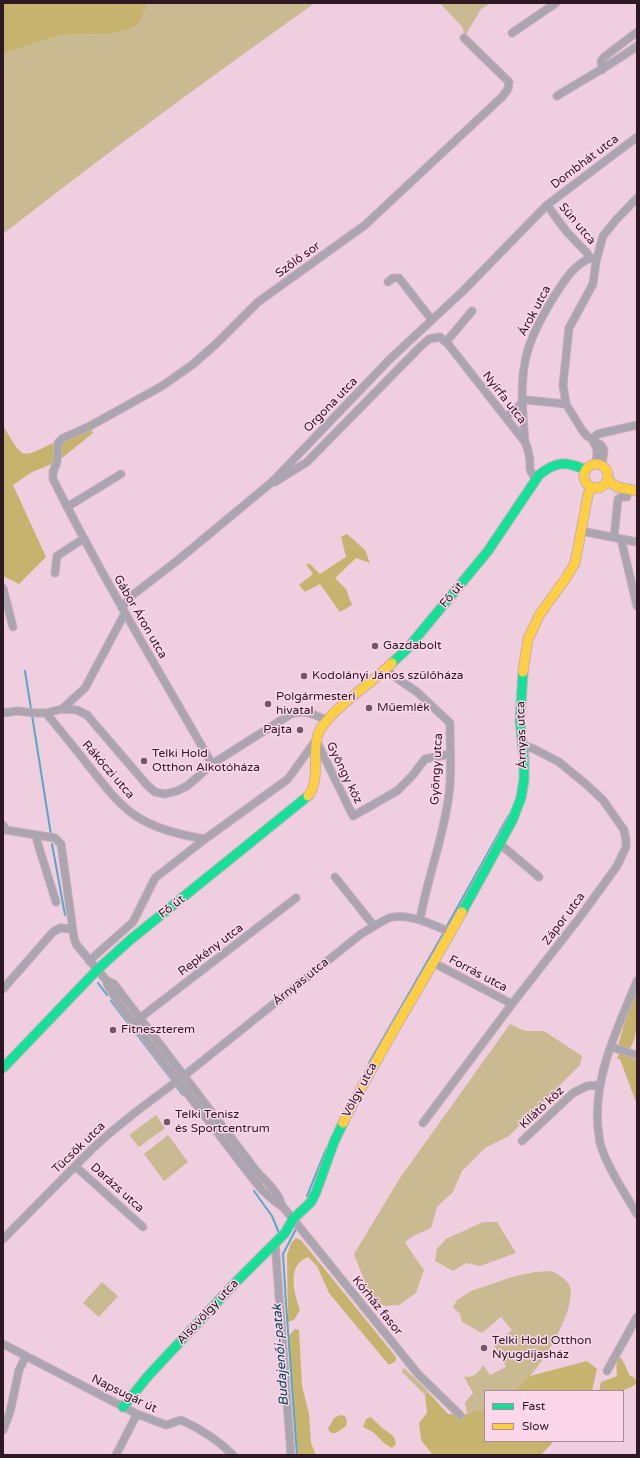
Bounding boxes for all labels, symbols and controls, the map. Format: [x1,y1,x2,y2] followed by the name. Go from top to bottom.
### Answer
[548,132,622,192] street label: Dombhát utca
[555,200,599,248] street label: Sün utca
[273,239,323,281] street label: Szőlő sor
[516,283,554,339] street label: Árok utca
[479,369,529,427] street label: Nyírfa utca
[301,374,361,436] street label: Orgona utca
[110,573,170,661] street label: Gábor Áron utca
[437,579,467,611] street label: Fő út
[383,639,442,653] place label: Gazdabolt
[370,641,380,651] marker: Gazdabolt
[312,669,464,683] place label: Kodolányi János szülőháza
[299,671,309,681] marker: Kodolányi János szülőháza
[276,690,355,718] place label: Polgármesteri hivatal
[263,699,273,709] marker: Polgármesteri hivatal
[377,701,430,715] place label: Műemlék
[514,701,530,769] street label: Árnyas utca
[364,703,374,713] marker: Műemlék
[263,723,292,737] place label: Pajta
[295,725,305,735] marker: Pajta
[428,733,446,805] street label: Gyöngy utca
[79,738,137,802] street label: Rákóczi utca
[323,740,365,806] street label: Gyöngy köz
[152,747,260,775] place label: Telki Hold Otthon Alkotóháza
[139,756,149,766] marker: Telki Hold Otthon Alkotóháza
[540,890,588,948] street label: Zápor utca
[156,892,188,922] street label: Fő út
[176,921,246,979] street label: Repkény utca
[446,953,510,995] street label: Forrás utca
[270,955,332,1009] street label: Árnyas utca
[121,1023,195,1037] place label: Fitneszterem
[108,1025,118,1035] marker: Fitneszterem
[340,1060,380,1120] street label: Völgy utca
[517,1084,567,1132] street label: Kilátó köz
[175,1108,270,1136] place label: Telki Tenisz és Sportcentrum
[162,1117,172,1127] marker: Telki Tenisz és Sportcentrum
[50,1119,108,1177] street label: Tücsök utca
[87,1160,147,1216] street label: Darázs utca
[349,1274,405,1338] street label: Kórház fasor
[174,1277,242,1347] street label: Alsóvölgy utca
[270,1304,292,1406] water label: Budajenői-patak
[492,1334,592,1362] place label: Telki Hold Otthon Nyugdíjasház
[479,1343,489,1353] marker: Telki Hold Otthon Nyugdíjasház
[89,1372,159,1416] street label: Napsugár út
[484,1390,624,1442] legend
[522,1399,545,1413] text: Fast
[522,1419,549,1433] text: Slow

